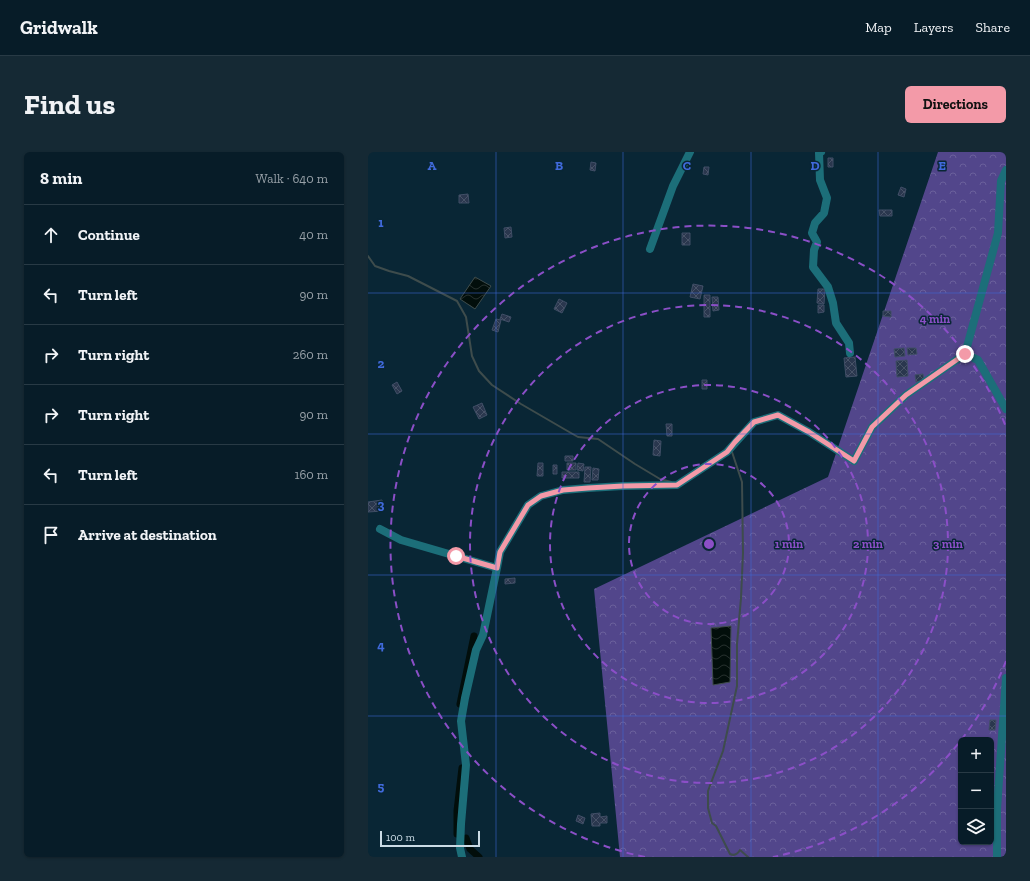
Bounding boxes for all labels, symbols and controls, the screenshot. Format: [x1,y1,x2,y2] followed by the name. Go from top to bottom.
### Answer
[20,16,98,39] text: Gridwalk
[865,19,892,36] text: Map
[914,19,953,36] text: Layers
[975,19,1010,36] text: Share
[905,86,1006,123] button: Directions
[24,88,115,121] text: Find us
[428,158,437,173] text: A
[555,158,563,173] text: B
[683,158,691,173] text: C
[810,158,820,173] text: D
[938,158,946,173] text: E
[40,168,82,188] text: 8 min
[256,171,328,186] text: Walk · 640 m
[378,215,384,230] text: 1
[40,224,62,246] icon: ahead
[78,226,140,244] text: Continue
[299,227,328,242] text: 40 m
[40,284,62,306] icon: left
[78,286,138,304] text: Turn left
[299,287,328,302] text: 90 m
[920,312,950,326] text: 4 min
[40,344,62,366] icon: right
[956,345,974,363] route end
[78,346,149,364] text: Turn right
[293,347,328,362] text: 260 m
[378,356,385,371] text: 2
[40,404,62,426] icon: right
[78,406,149,424] text: Turn right
[299,407,328,422] text: 90 m
[40,464,62,486] icon: left
[78,466,138,484] text: Turn left
[294,467,328,482] text: 160 m
[378,497,385,512] text: 3
[40,524,62,546] icon: arrive
[78,526,217,544] text: Arrive at destination
[702,537,716,551] centre of rings
[775,537,803,551] text: 1 min
[853,537,883,551] text: 2 min
[933,537,963,551] text: 3 min
[447,547,465,565] route start
[377,638,385,653] text: 4
[958,737,994,845] map controls
[958,737,994,773] button: +
[958,773,994,809] button: −
[378,779,385,794] text: 5
[958,809,994,845] button: layers
[380,829,480,848] scale bar
[386,831,415,844] text: 100 m

